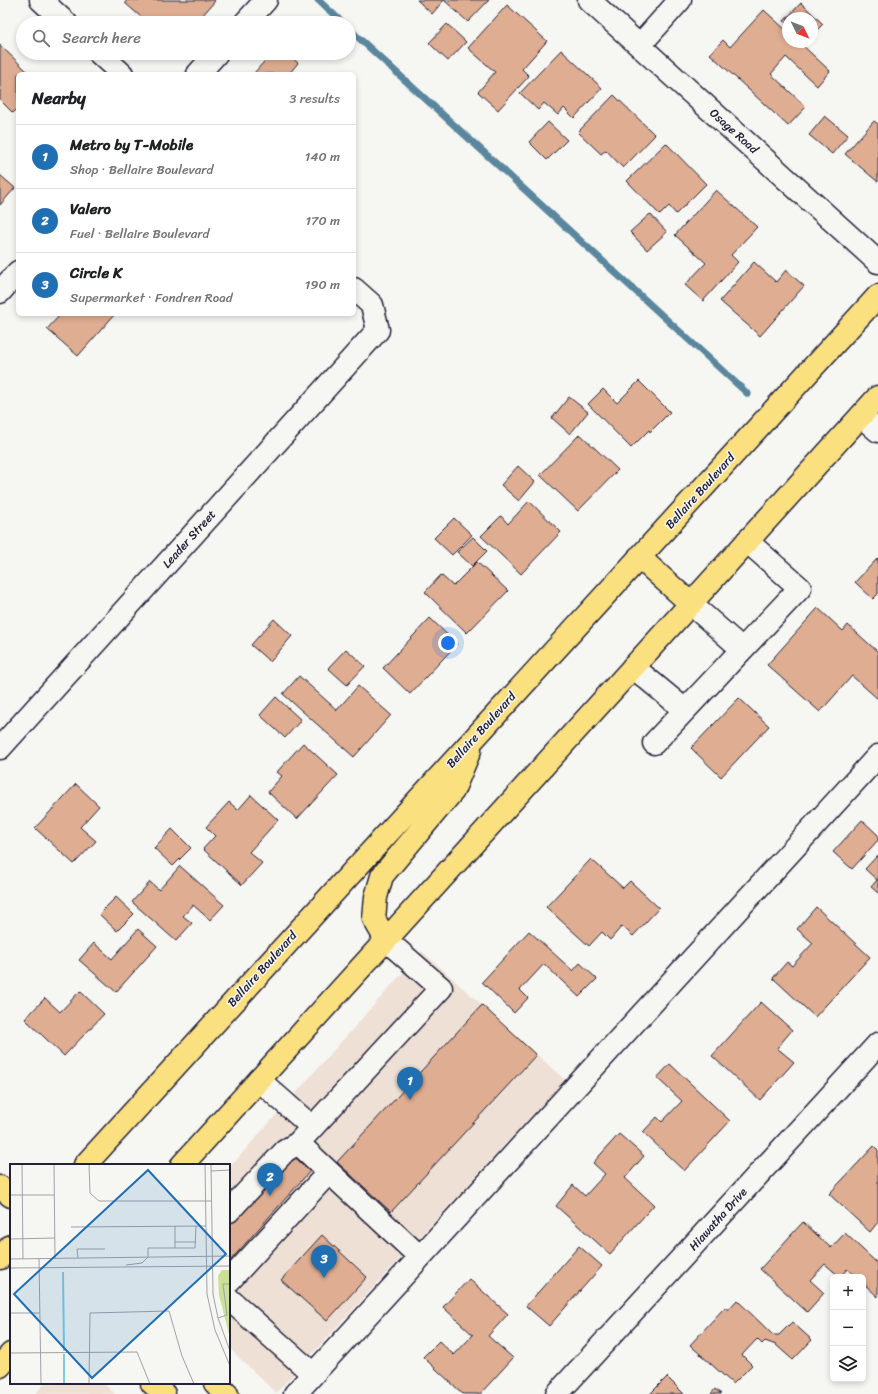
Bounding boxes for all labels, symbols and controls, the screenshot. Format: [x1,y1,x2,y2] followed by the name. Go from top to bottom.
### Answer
[782,12,818,48] north arrow
[16,16,356,60] search box
[62,25,141,51] text: Search here
[30,27,52,49] icon: search
[32,83,86,113] text: Nearby
[289,87,340,110] text: 3 results
[704,103,764,160] street label: Osage Road
[70,132,193,158] text: Metro by T-Mobile
[42,145,48,168] text: 1
[305,145,340,168] text: 140 m
[70,158,213,181] text: Shop · Bellaire Boulevard
[70,196,111,222] text: Valero
[41,209,49,232] text: 2
[305,209,340,232] text: 170 m
[70,222,209,245] text: Fuel · Bellaire Boulevard
[70,260,122,286] text: Circle K
[41,273,49,296] text: 3
[305,273,340,296] text: 190 m
[70,286,233,309] text: Supermarket · Fondren Road
[659,446,742,534] street label: Bellaire Boulevard
[156,505,222,573] street label: Leader Street
[438,633,458,653] your location
[440,685,523,773] street label: Bellaire Boulevard
[221,924,304,1012] street label: Bellaire Boulevard
[397,1067,423,1100] pin: 1
[257,1163,283,1196] pin: 2
[10,1164,230,1384] inset map
[683,1182,753,1256] street label: Hiawatha Drive
[311,1245,337,1278] pin: 3
[830,1274,866,1382] map controls
[830,1274,866,1310] button: +
[830,1310,866,1346] button: −
[830,1346,866,1382] button: layers

